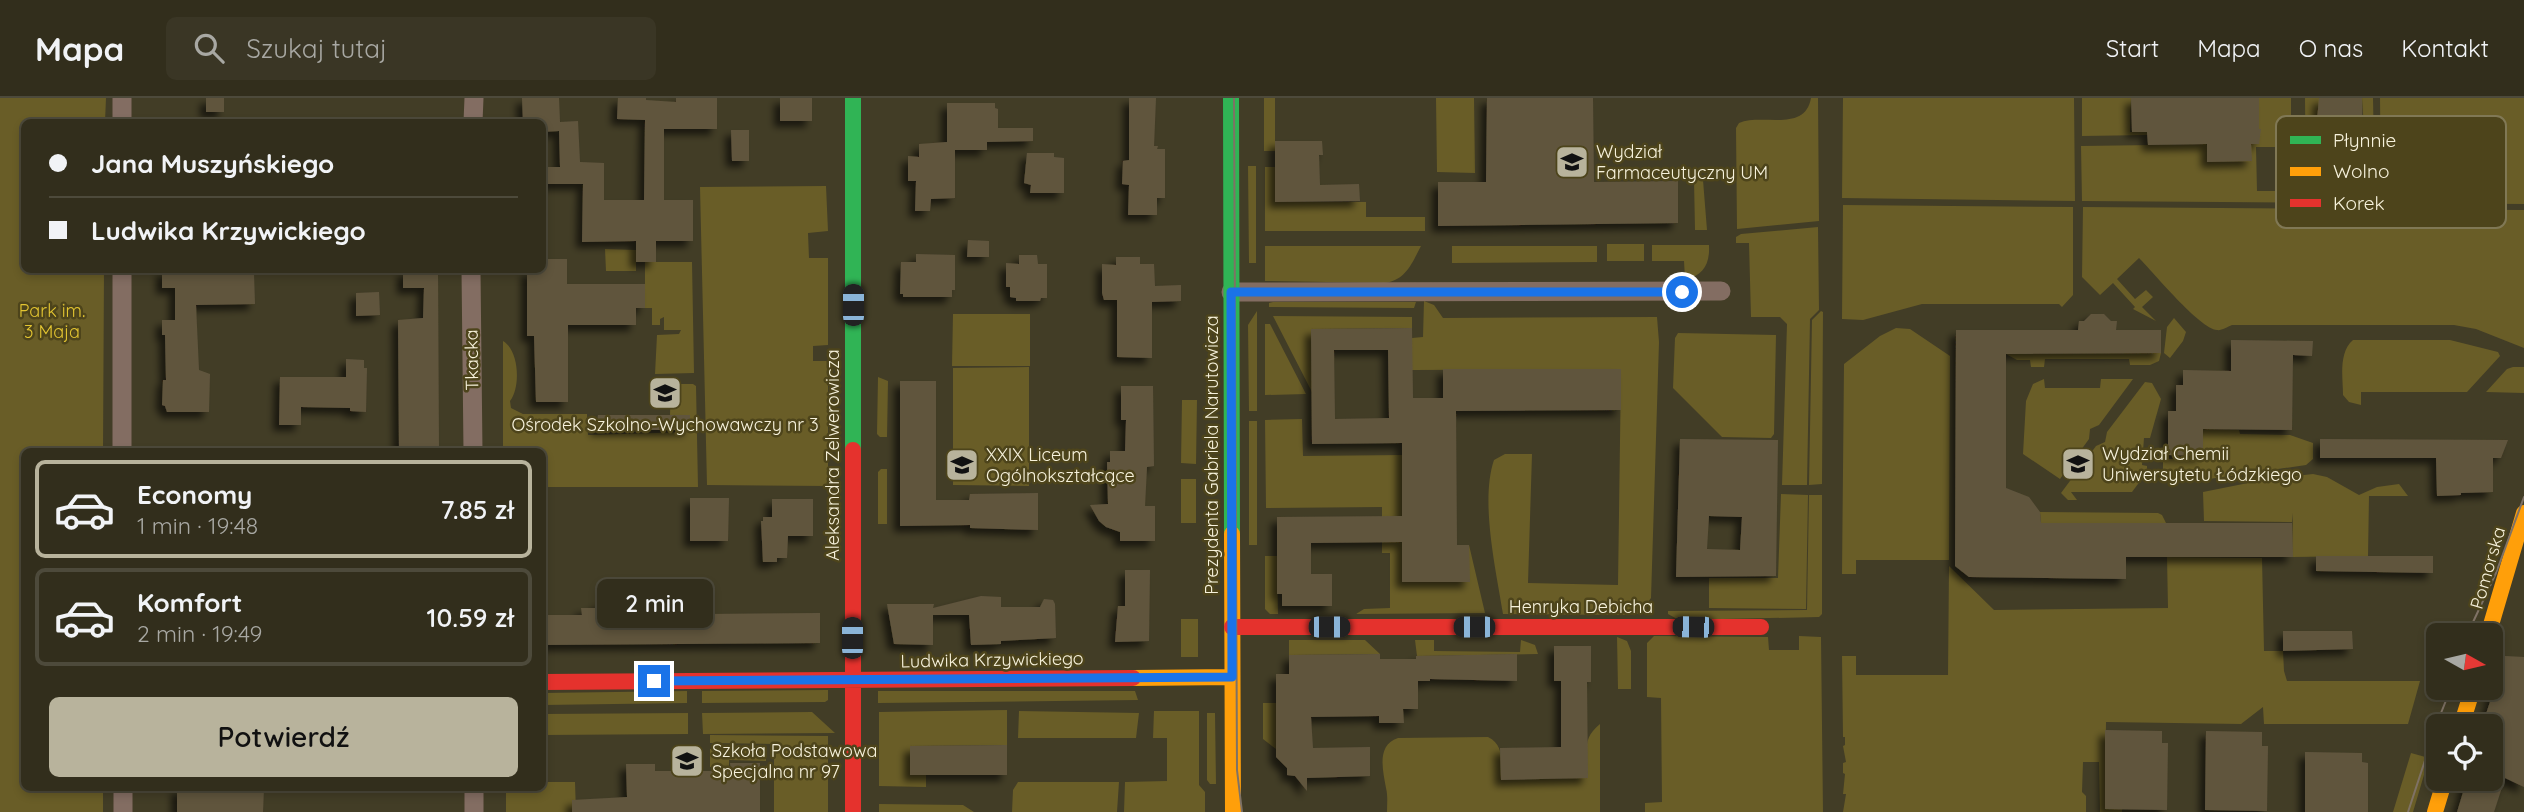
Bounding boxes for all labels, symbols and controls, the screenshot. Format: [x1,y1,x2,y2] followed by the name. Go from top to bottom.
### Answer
[166,17,656,80] search box
[35,28,124,69] text: Mapa
[190,29,228,67] icon: search
[246,32,387,65] text: Szukaj tutaj
[2106,33,2159,63] text: Start
[2197,33,2261,63] text: Mapa
[2299,33,2363,63] text: O nas
[2401,33,2489,63] text: Kontakt
[2276,116,2506,228] legend
[2333,128,2396,152] text: Płynnie
[1596,140,1768,184] place label: Wydział Farmaceutyczny UM
[1553,143,1591,181] school or university icon: Wydział Farmaceutyczny UM
[91,147,334,180] text: Jana Muszyńskiego
[2333,159,2389,183] text: Wolno
[2333,191,2385,215] text: Korek
[91,214,366,247] text: Ludwika Krzywickiego
[1666,276,1698,308] route start
[843,284,864,326] car
[19,299,85,343] park label: Park im. 3 Maja
[1200,315,1223,595] street label: Prezydenta Gabriela Narutowicza
[459,329,484,391] street label: Tkacka
[821,349,844,561] street label: Aleksandra Zelwerowicza
[646,374,684,412] school or university icon: Ośrodek Szkolno-Wychowawczy nr 3
[511,413,819,436] place label: Ośrodek Szkolno-Wychowawczy nr 3
[2102,442,2302,486] place label: Wydział Chemii Uniwersytetu Łódzkiego
[986,443,1135,487] place label: XXIX Liceum Ogólnokształcące
[2059,445,2097,483] school or university icon: Wydział Chemii Uniwersytetu Łódzkiego
[943,446,981,484] school or university icon: XXIX Liceum Ogólnokształcące
[53,478,116,541] icon: car
[137,478,252,511] text: Economy
[441,493,514,526] text: 7.85 zł
[137,511,258,540] text: 1 min · 19:48
[2465,524,2510,612] street label: Pomorska
[596,580,712,628] callout: 2 min
[53,586,116,649] icon: car
[137,586,242,619] text: Komfort
[625,589,685,618] text: 2 min
[1509,595,1653,618] street label: Henryka Debicha
[427,601,514,634] text: 10.59 zł
[1672,616,1715,638] car
[842,617,863,659] car
[1309,617,1351,638] car
[1454,617,1496,638] car
[137,619,262,648] text: 2 min · 19:49
[2426,623,2502,700] north arrow
[2426,623,2503,791] map controls
[900,646,1084,673] street label: Ludwika Krzywickiego
[638,665,670,697] route end
[49,697,518,777] button: Potwierdź
[2426,714,2503,791] button: locate
[712,739,877,783] place label: Szkoła Podstawowa Specjalna nr 97
[668,742,706,780] school or university icon: Szkoła Podstawowa Specjalna nr 97

